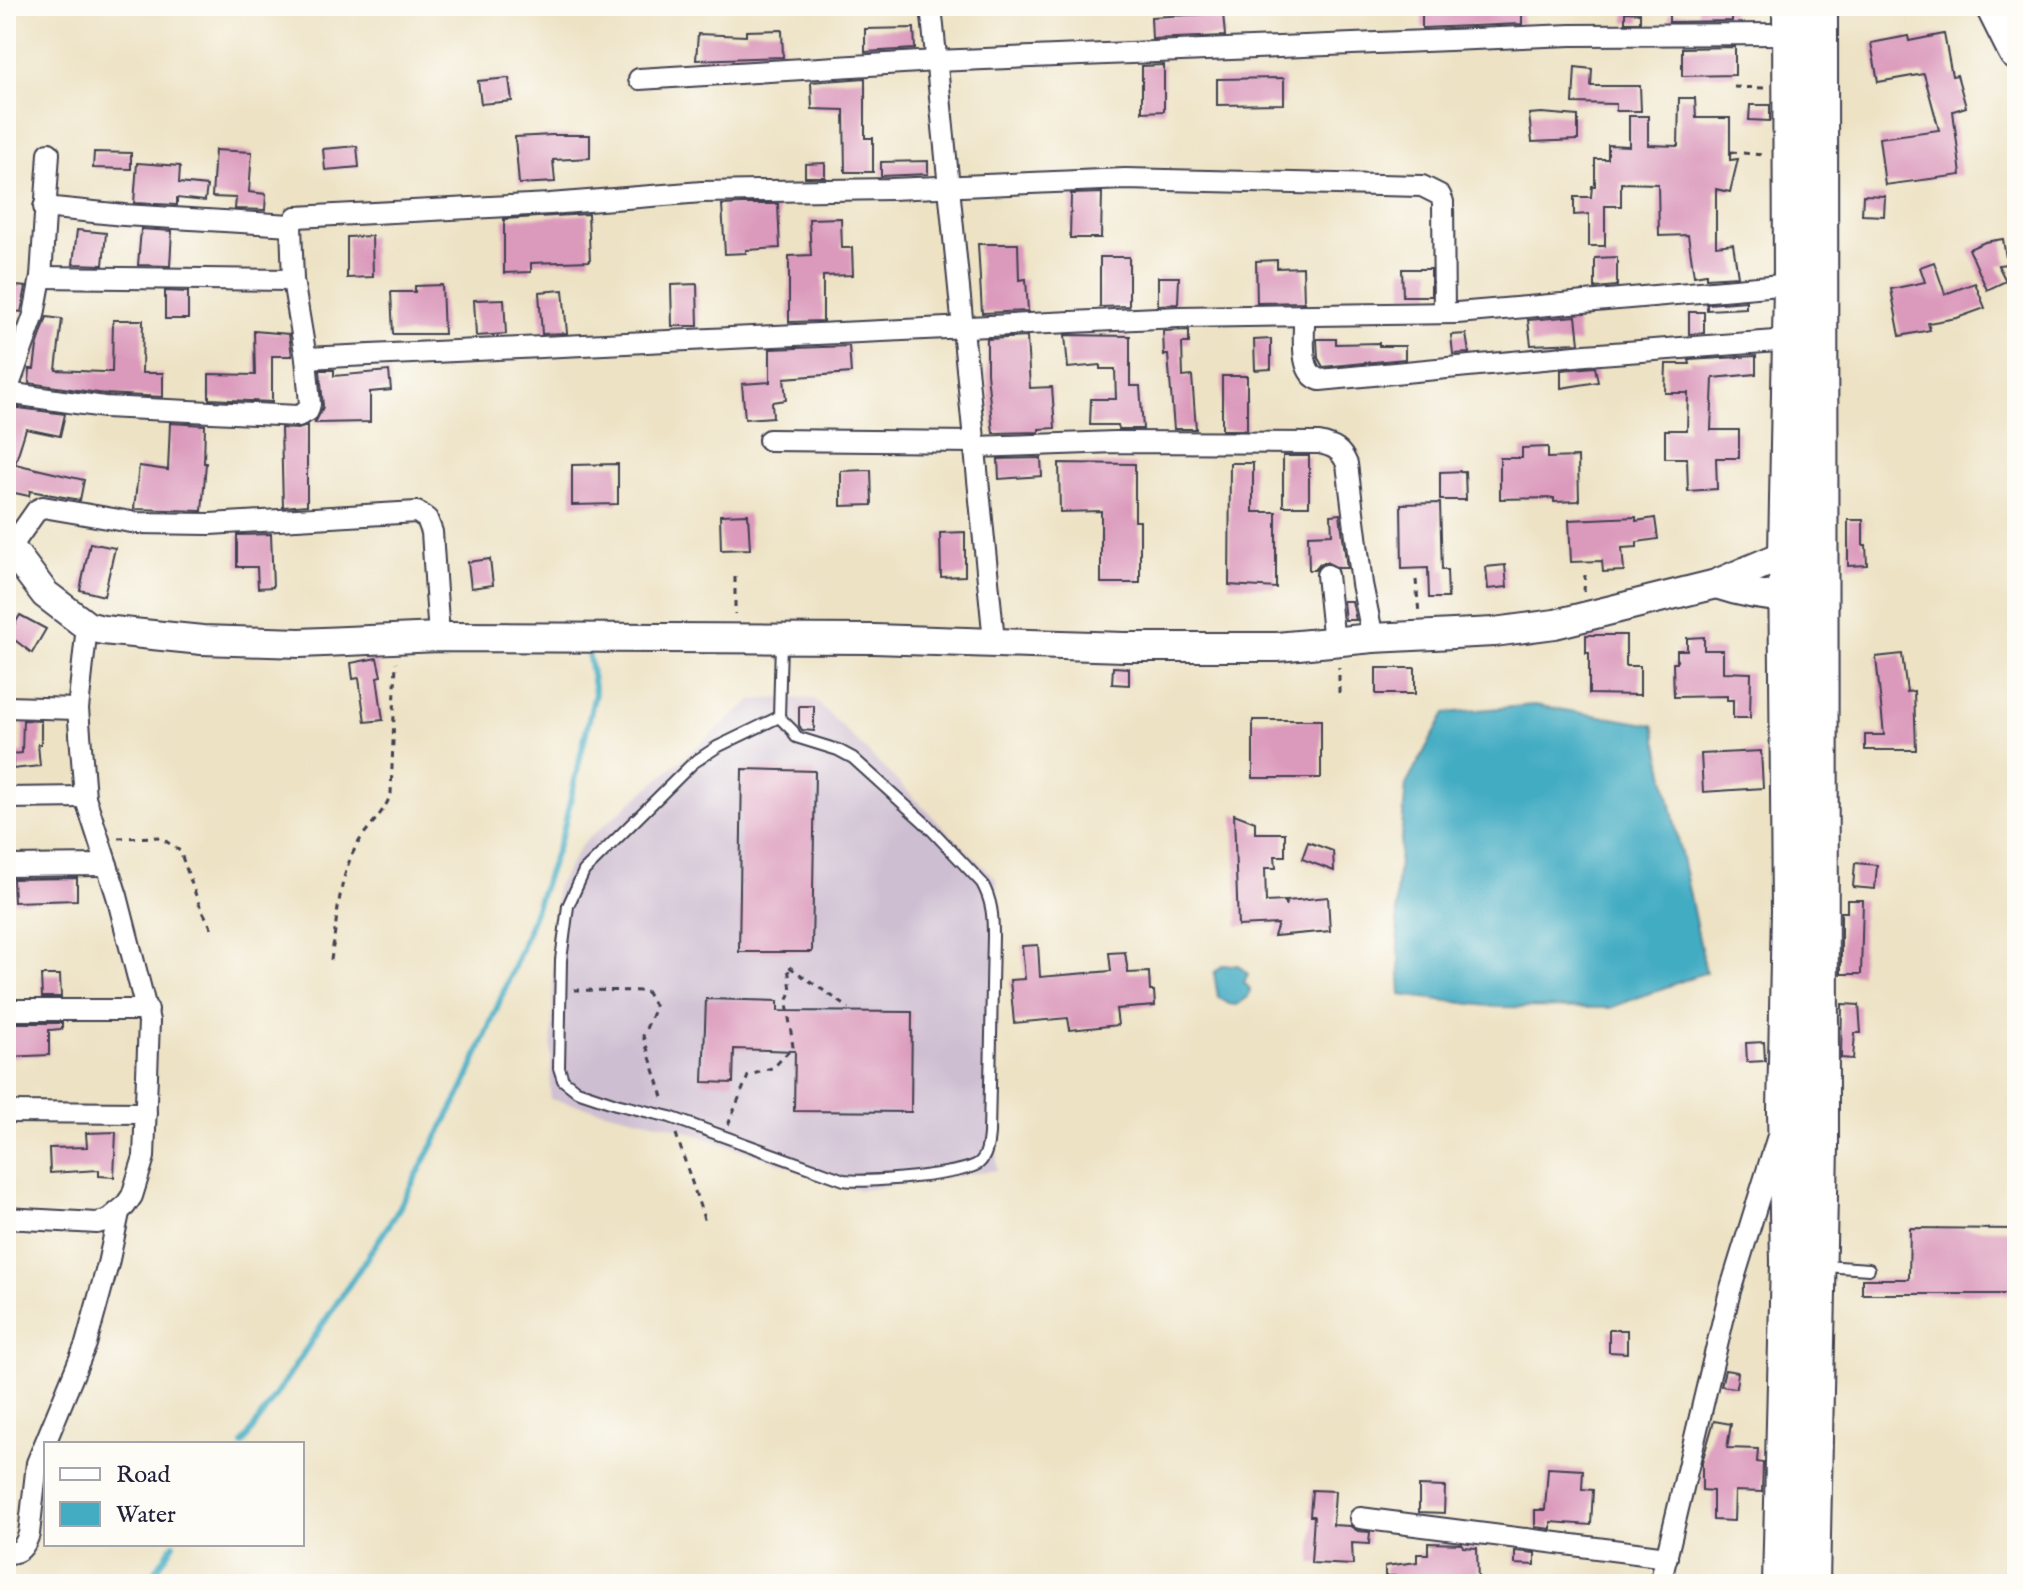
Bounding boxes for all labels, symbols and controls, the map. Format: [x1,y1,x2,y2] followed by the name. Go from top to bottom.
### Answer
[44,1442,304,1546] legend
[116,1460,170,1491] text: Road
[116,1500,176,1531] text: Water

